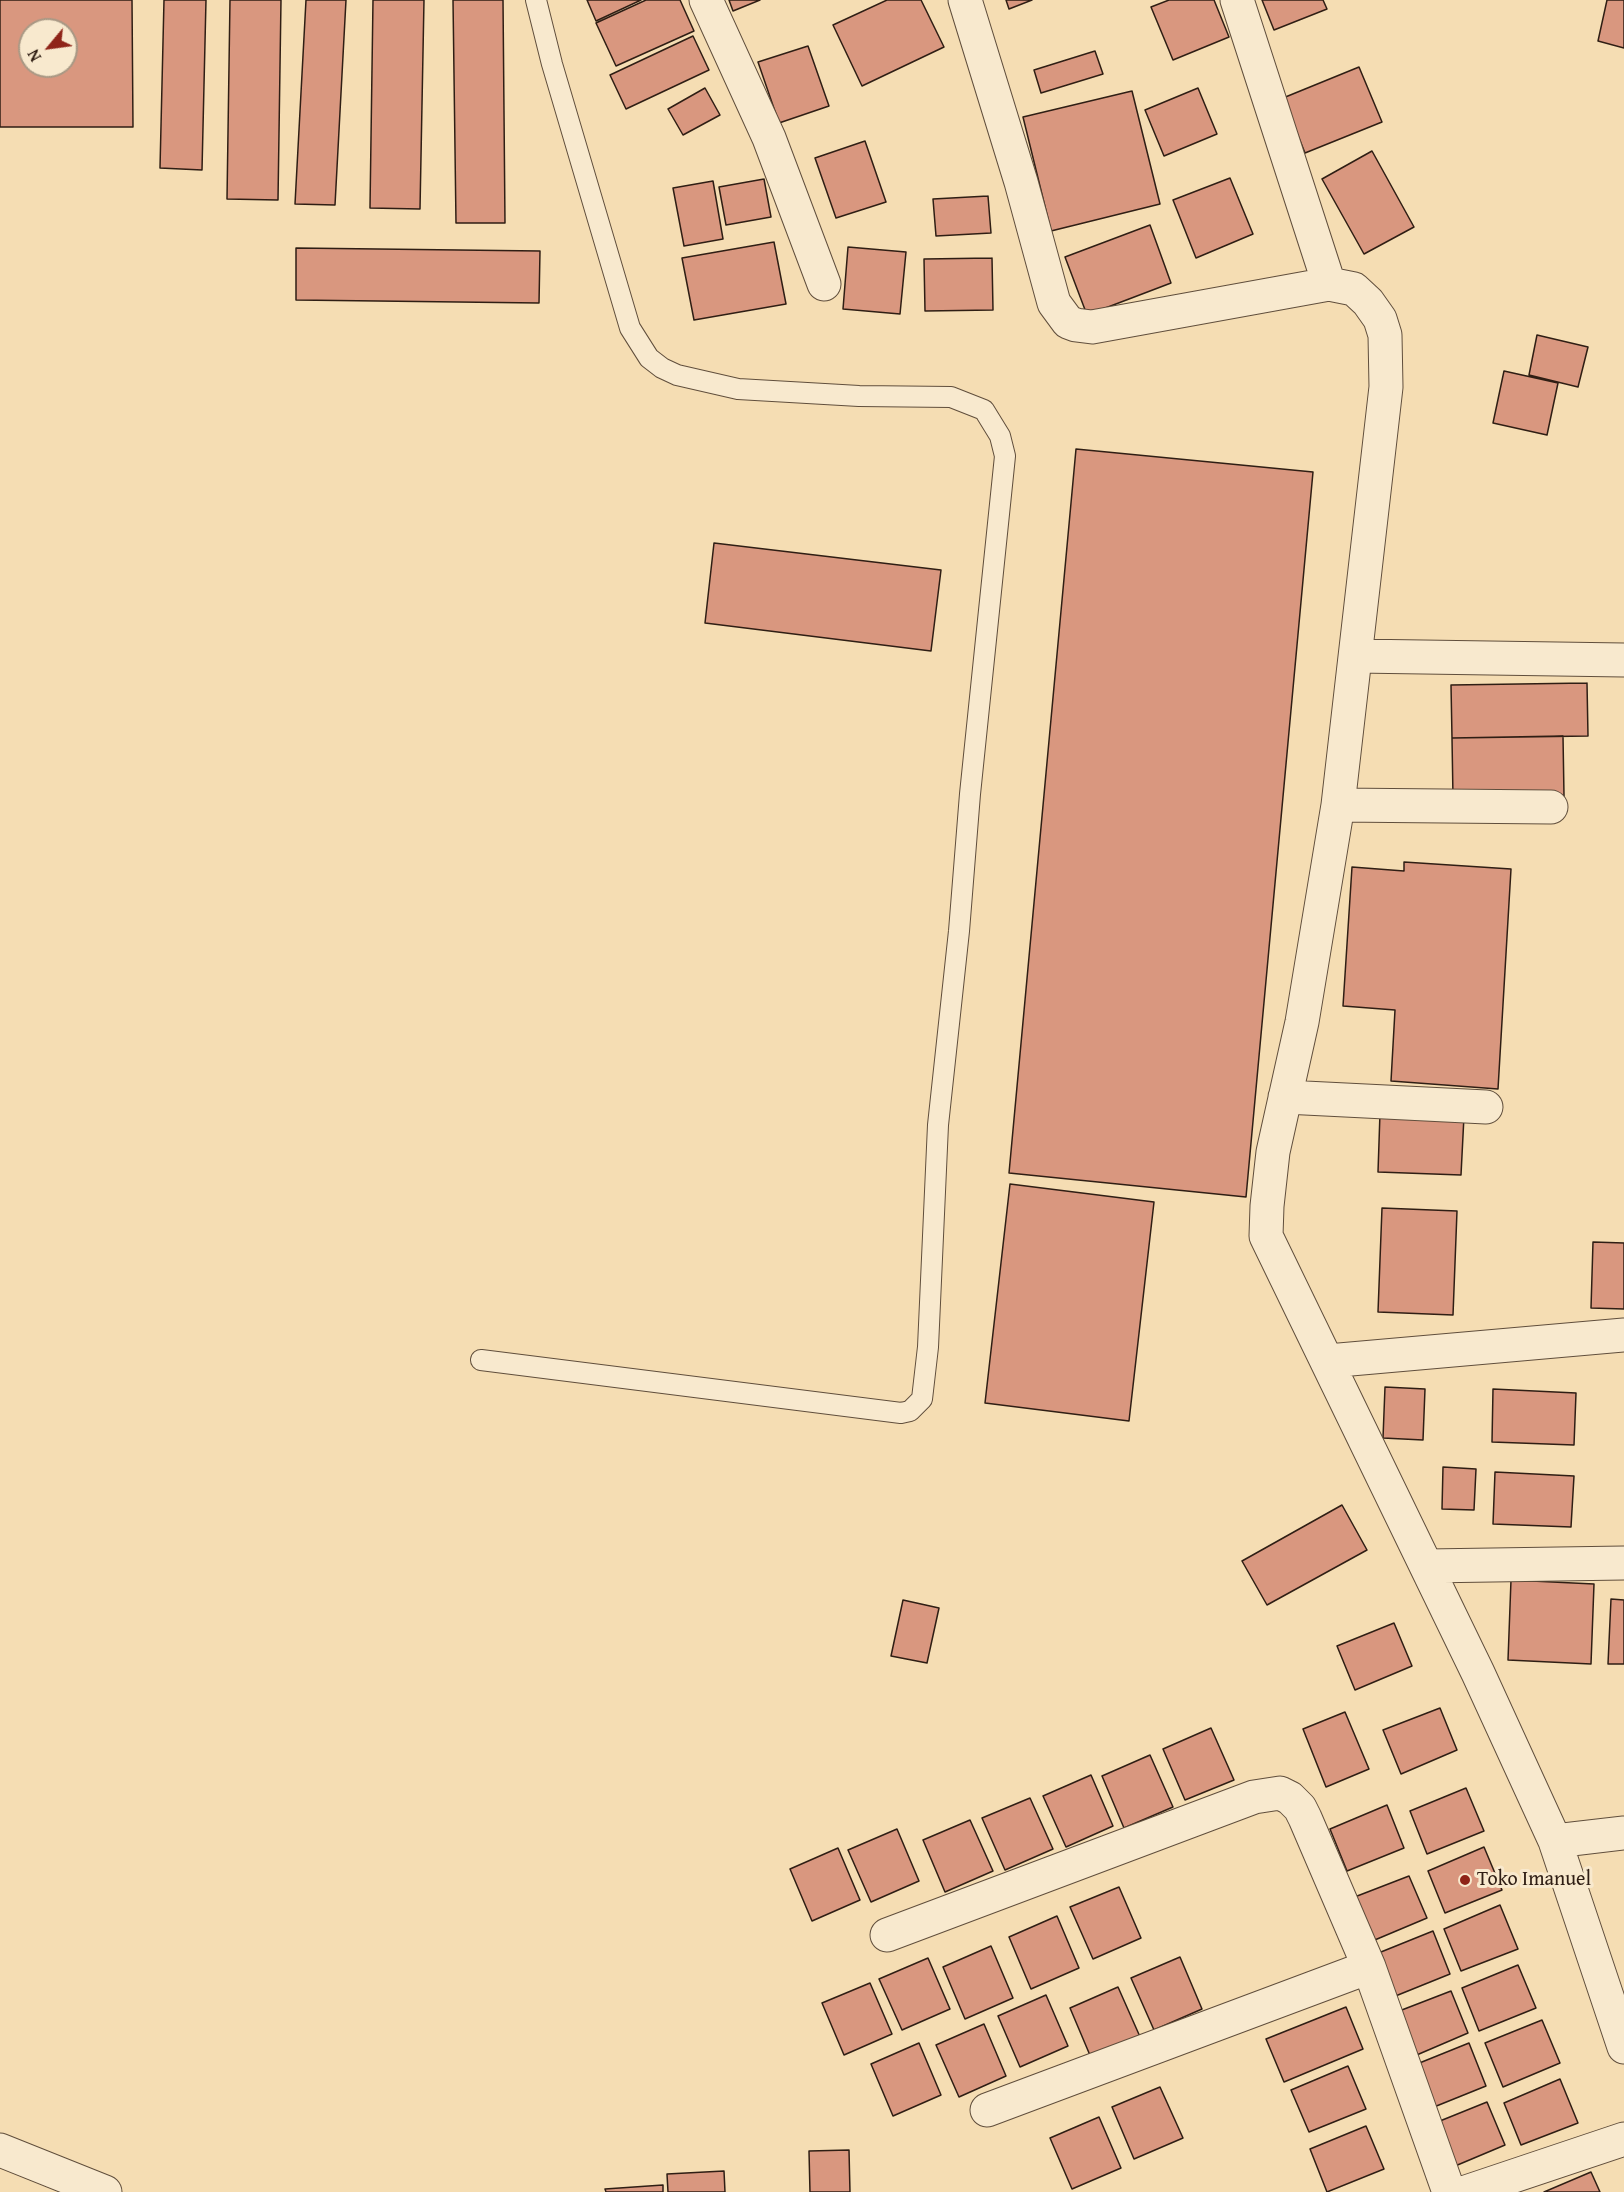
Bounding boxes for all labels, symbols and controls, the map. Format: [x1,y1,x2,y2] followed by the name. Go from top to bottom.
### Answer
[18,18,78,78] north arrow
[21,45,47,66] text: N
[1477,1868,1591,1892] place label: Toko Imanuel
[1458,1873,1472,1887] marker: Toko Imanuel

